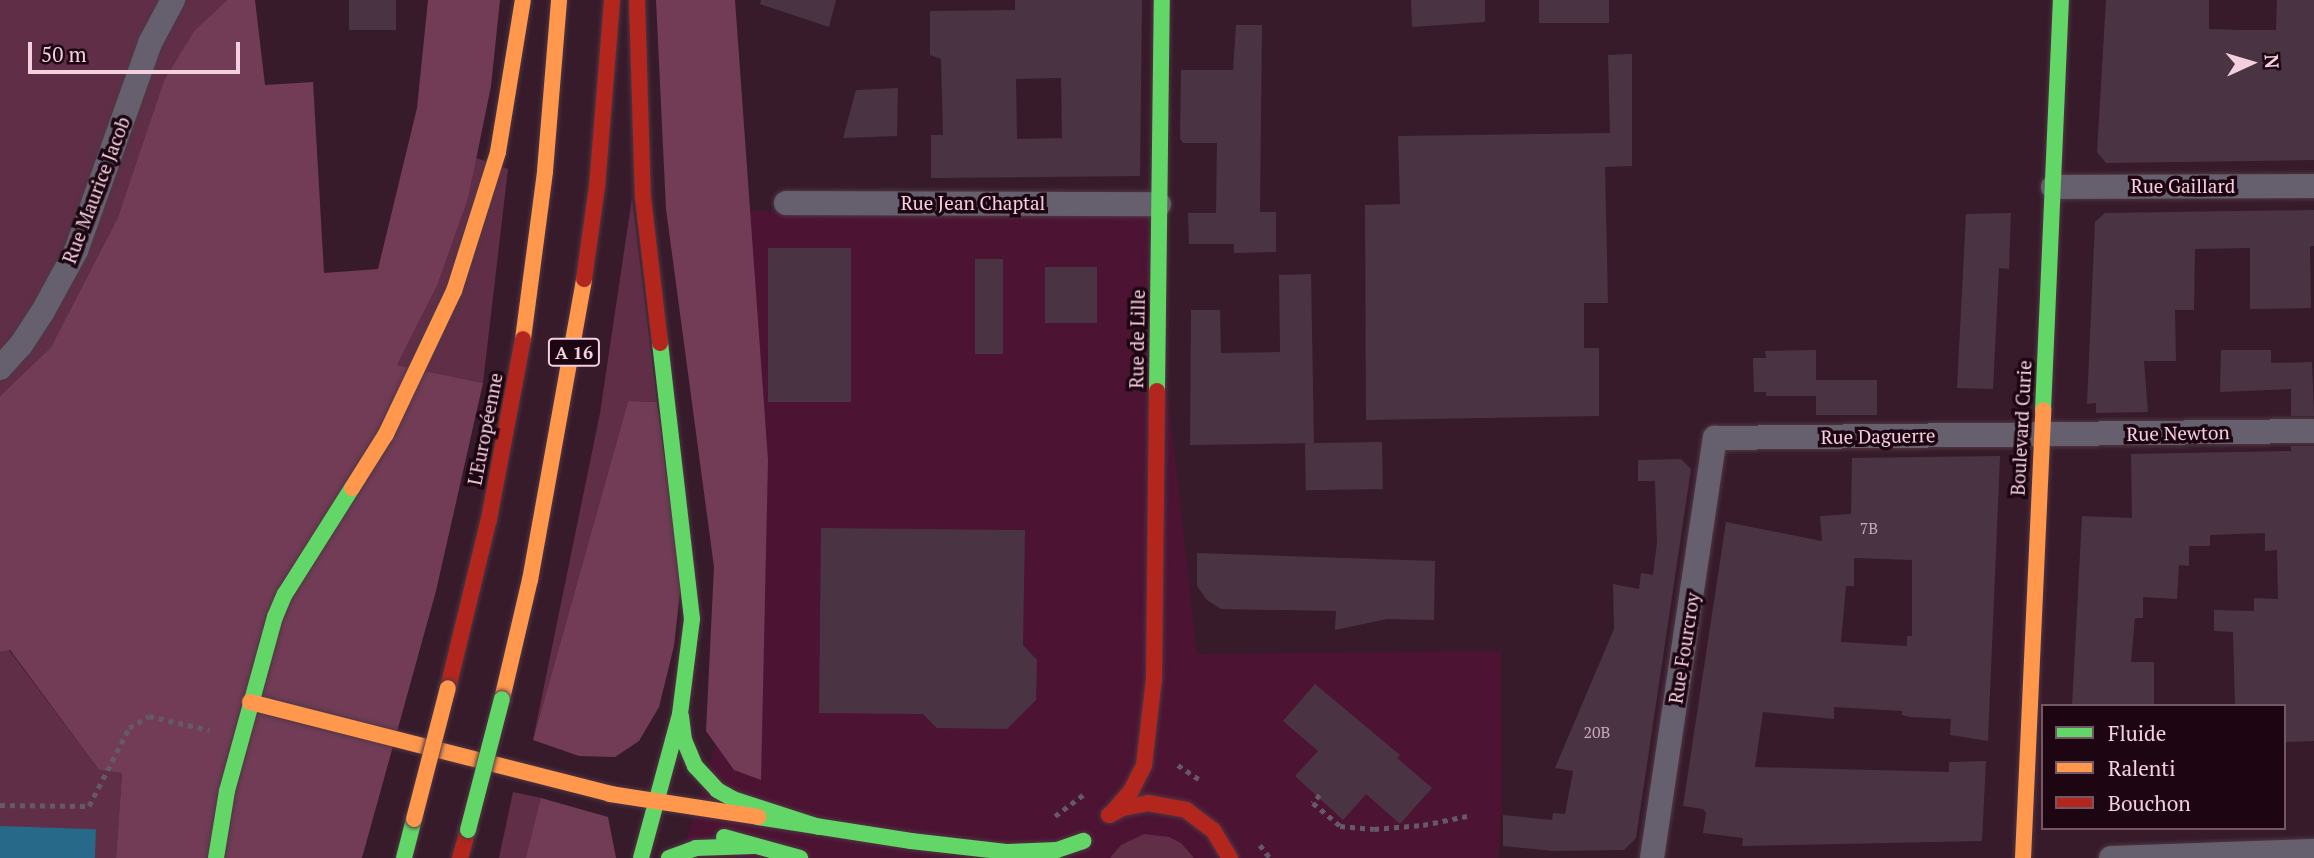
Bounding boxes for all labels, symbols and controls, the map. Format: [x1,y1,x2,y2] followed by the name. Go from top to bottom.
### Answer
[32,28,243,72] scale bar
[2216,28,2286,98] north arrow
[41,40,87,68] text: 50 m
[2259,53,2285,70] text: N
[58,113,134,267] street label: Rue Maurice Jacob
[2131,175,2235,197] street label: Rue Gaillard
[901,192,1045,214] street label: Rue Jean Chaptal
[1125,289,1149,389] street label: Rue de Lille
[548,338,600,366] road number: A 16
[2006,360,2036,496] street label: Boulevard Curie
[463,371,507,487] street label: L'Européenne
[2126,421,2230,445] street label: Rue Newton
[1820,424,1936,448] street label: Rue Daguerre
[1860,518,1878,538] house number: 7B
[1664,591,1704,705] street label: Rue Fourcroy
[2041,704,2286,830] legend
[2108,719,2166,747] text: Fluide
[1584,722,1610,742] house number: 20B
[2108,754,2175,782] text: Ralenti
[2108,789,2191,817] text: Bouchon

